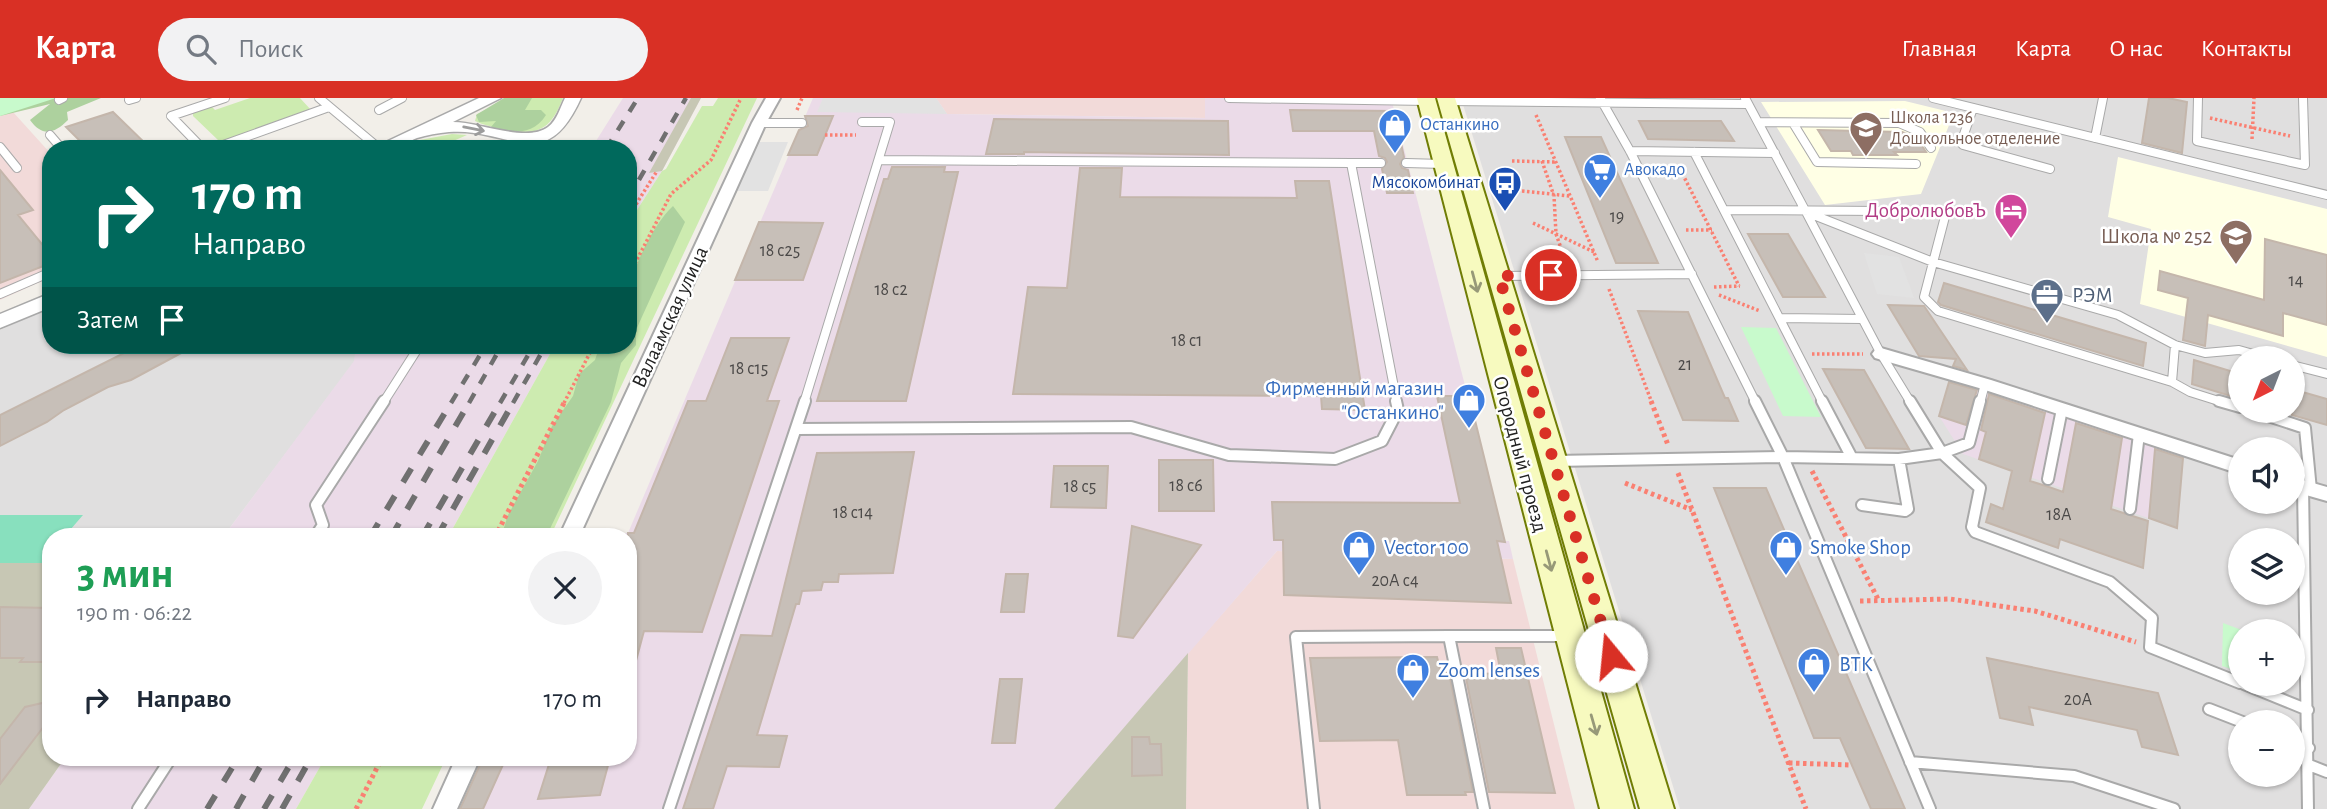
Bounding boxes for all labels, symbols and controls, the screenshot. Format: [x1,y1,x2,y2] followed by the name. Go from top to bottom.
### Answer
[158,18,648,81] search box
[182,30,220,68] icon: search
[35,32,116,65] text: Карта
[238,36,303,62] text: Поиск
[1902,37,1977,61] text: Главная
[2015,37,2071,61] text: Карта
[2109,37,2163,61] text: О нас
[2201,37,2292,61] text: Контакты
[1376,106,1414,155] shop icon: Останкино
[1847,109,1885,158] school or university icon: Школа 1236 Дошкольное отделение
[1890,109,2060,148] place label: Школа 1236 Дошкольное отделение
[1420,116,1499,134] place label: Останкино
[462,123,485,137] one-way arrow
[1581,151,1619,200] supermarket icon: Авокадо
[1624,161,1685,179] place label: Авокадо
[1486,164,1524,213] bus stop icon: Мясокомбинат
[77,168,168,259] icon: right
[192,170,303,219] text: 170 m
[1372,173,1481,192] place label: Мясокомбинат
[1992,191,2030,240] hotel icon: ДобролюбовЪ
[1865,200,1986,221] place label: ДобролюбовЪ
[1610,208,1624,226] house number: 19
[2217,217,2255,266] school or university icon: Школа № 252
[2101,226,2212,247] place label: Школа № 252
[192,228,306,260] text: Направо
[760,242,800,260] house number: 18 с25
[628,243,712,391] street label: Валаамская улица
[1521,245,1581,305] pin
[1532,256,1570,294] icon: arrive
[1469,270,1482,293] one-way arrow
[2289,272,2304,290] house number: 14
[2028,276,2066,325] office icon: РЭМ
[874,281,908,299] house number: 18 с2
[2072,285,2113,306] place label: РЭМ
[153,301,191,339] icon: arrive
[77,307,139,333] text: Затем
[1171,332,1203,350] house number: 18 с1
[2228,346,2305,424] north arrow
[2228,346,2305,787] map controls
[1678,356,1692,374] house number: 21
[730,360,768,378] house number: 18 с15
[1489,374,1551,534] street label: Огородный проезд
[1265,378,1444,423] place label: Фирменный магазин "Останкино"
[1450,381,1488,430] shop icon: Фирменный магазин "Останкино"
[2228,437,2305,514] button: sound
[1169,477,1203,495] house number: 18 с6
[1064,478,1096,496] house number: 18 с5
[833,504,873,522] house number: 18 с14
[2046,506,2072,524] house number: 18А
[1340,528,1378,577] shop icon: Vector 100
[1767,528,1805,577] shop icon: Smoke Shop
[2228,528,2305,605] button: layers
[1384,537,1469,558] place label: Vector 100
[1810,537,1911,558] place label: Smoke Shop
[1543,549,1556,572] one-way arrow
[528,551,602,625] button: close
[77,553,174,595] text: 3 мин
[1371,572,1419,590] house number: 20А с4
[77,602,192,625] text: 190 m · 06:22
[1574,619,1648,693] position arrow
[2228,619,2305,696] button: +
[1795,645,1833,694] shop icon: ВТК
[1394,651,1432,700] shop icon: Zoom lenses
[1839,654,1873,675] place label: ВТК
[1438,660,1540,681] place label: Zoom lenses
[77,681,115,719] icon: right
[136,686,231,712] text: Направо
[543,686,602,712] text: 170 m
[2064,691,2093,709] house number: 20А
[2228,710,2305,787] button: −
[1588,714,1601,736] one-way arrow

